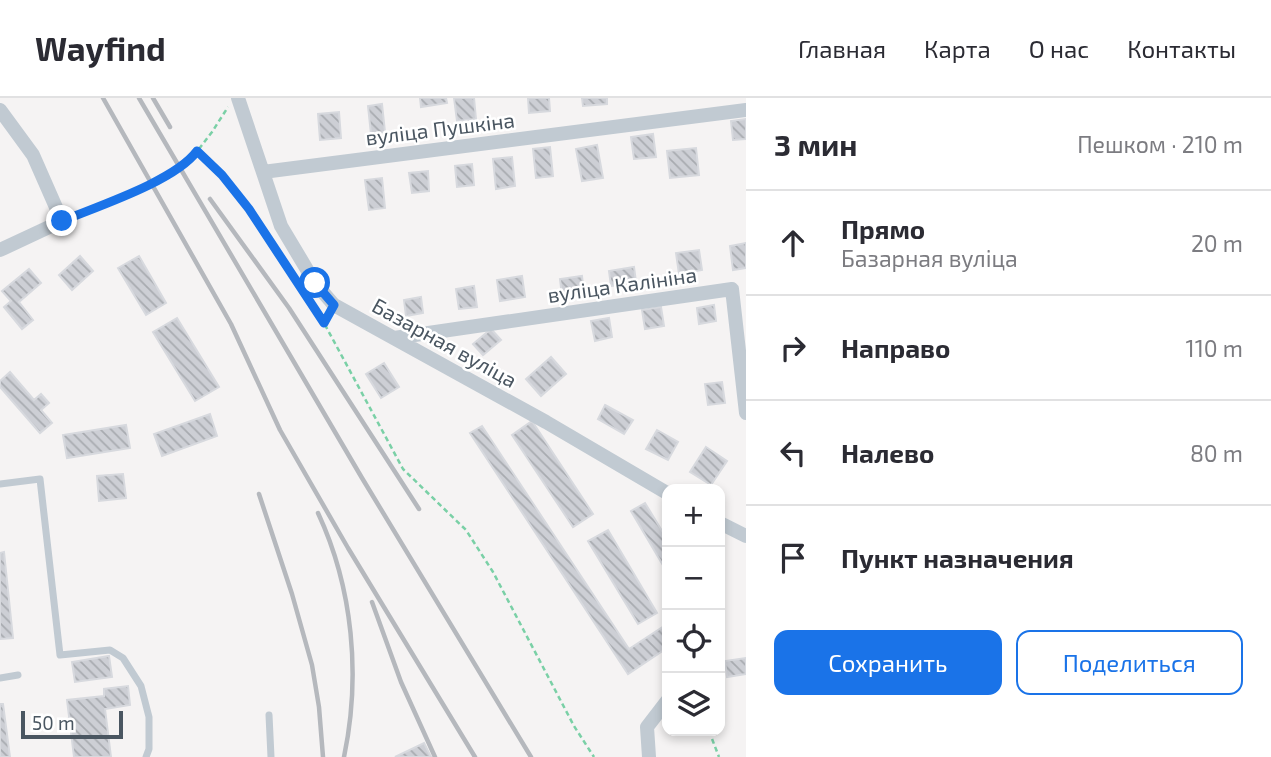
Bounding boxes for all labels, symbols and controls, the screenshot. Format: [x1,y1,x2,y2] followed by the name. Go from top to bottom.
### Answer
[35,28,166,68] text: Wayfind
[798,34,886,63] text: Главная
[924,34,991,63] text: Карта
[1029,34,1089,63] text: О нас
[1127,34,1236,63] text: Контакты
[364,106,516,151] street label: вуліца Пушкіна
[774,126,858,162] text: 3 мин
[1077,130,1243,158] text: Пешком · 210 m
[46,205,77,236] route end
[841,213,925,244] text: Прямо
[774,224,812,262] icon: ahead
[1191,229,1243,257] text: 20 m
[841,244,1018,272] text: Базарная вуліца
[546,261,698,308] street label: вуліца Калініна
[299,267,330,298] route start
[368,292,522,393] street label: Базарная вуліца
[774,329,812,367] icon: right
[841,332,950,363] text: Направо
[1186,334,1243,362] text: 110 m
[774,434,812,472] icon: left
[841,437,934,468] text: Налево
[1190,439,1243,467] text: 80 m
[662,484,725,736] map controls
[662,484,725,547] button: +
[774,539,812,577] icon: arrive
[841,542,1074,573] text: Пункт назначения
[662,547,725,610] button: −
[662,610,725,673] button: locate
[774,630,1002,695] button: Сохранить
[1016,630,1243,695] button: Поделиться
[662,673,725,736] button: layers
[21,708,122,740] scale bar
[32,711,75,734] text: 50 m

